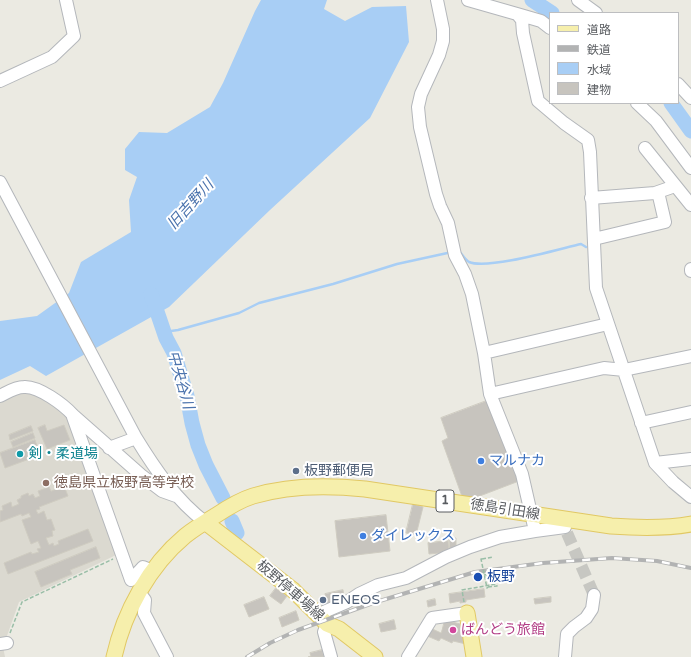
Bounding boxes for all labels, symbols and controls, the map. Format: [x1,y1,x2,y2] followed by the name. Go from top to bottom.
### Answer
[549,12,679,104] legend
[587,23,611,37] text: 道路
[587,43,611,57] text: 鉄道
[587,63,611,77] text: 水域
[587,83,611,97] text: 建物
[164,177,218,233] water label: 旧吉野川
[163,349,197,411] water label: 中央谷川
[28,446,98,462] place label: 剣・柔道場
[15,449,25,459] marker: 剣・柔道場
[489,453,545,469] place label: マルナカ
[476,456,486,466] marker: マルナカ
[304,463,374,479] place label: 板野郵便局
[291,466,301,476] marker: 板野郵便局
[54,475,194,491] place label: 徳島県立板野高等学校
[41,478,51,488] marker: 徳島県立板野高等学校
[436,490,454,512] road number: 1
[469,496,541,524] street label: 徳島引田線
[371,528,455,544] place label: ダイレックス
[358,531,368,541] marker: ダイレックス
[253,557,327,625] street label: 板野停車場線
[487,569,515,585] place label: 板野
[472,571,484,583] marker: 板野
[331,592,380,608] place label: ENEOS
[318,595,328,605] marker: ENEOS
[461,622,545,638] place label: ばんどう旅館
[448,625,458,635] marker: ばんどう旅館

